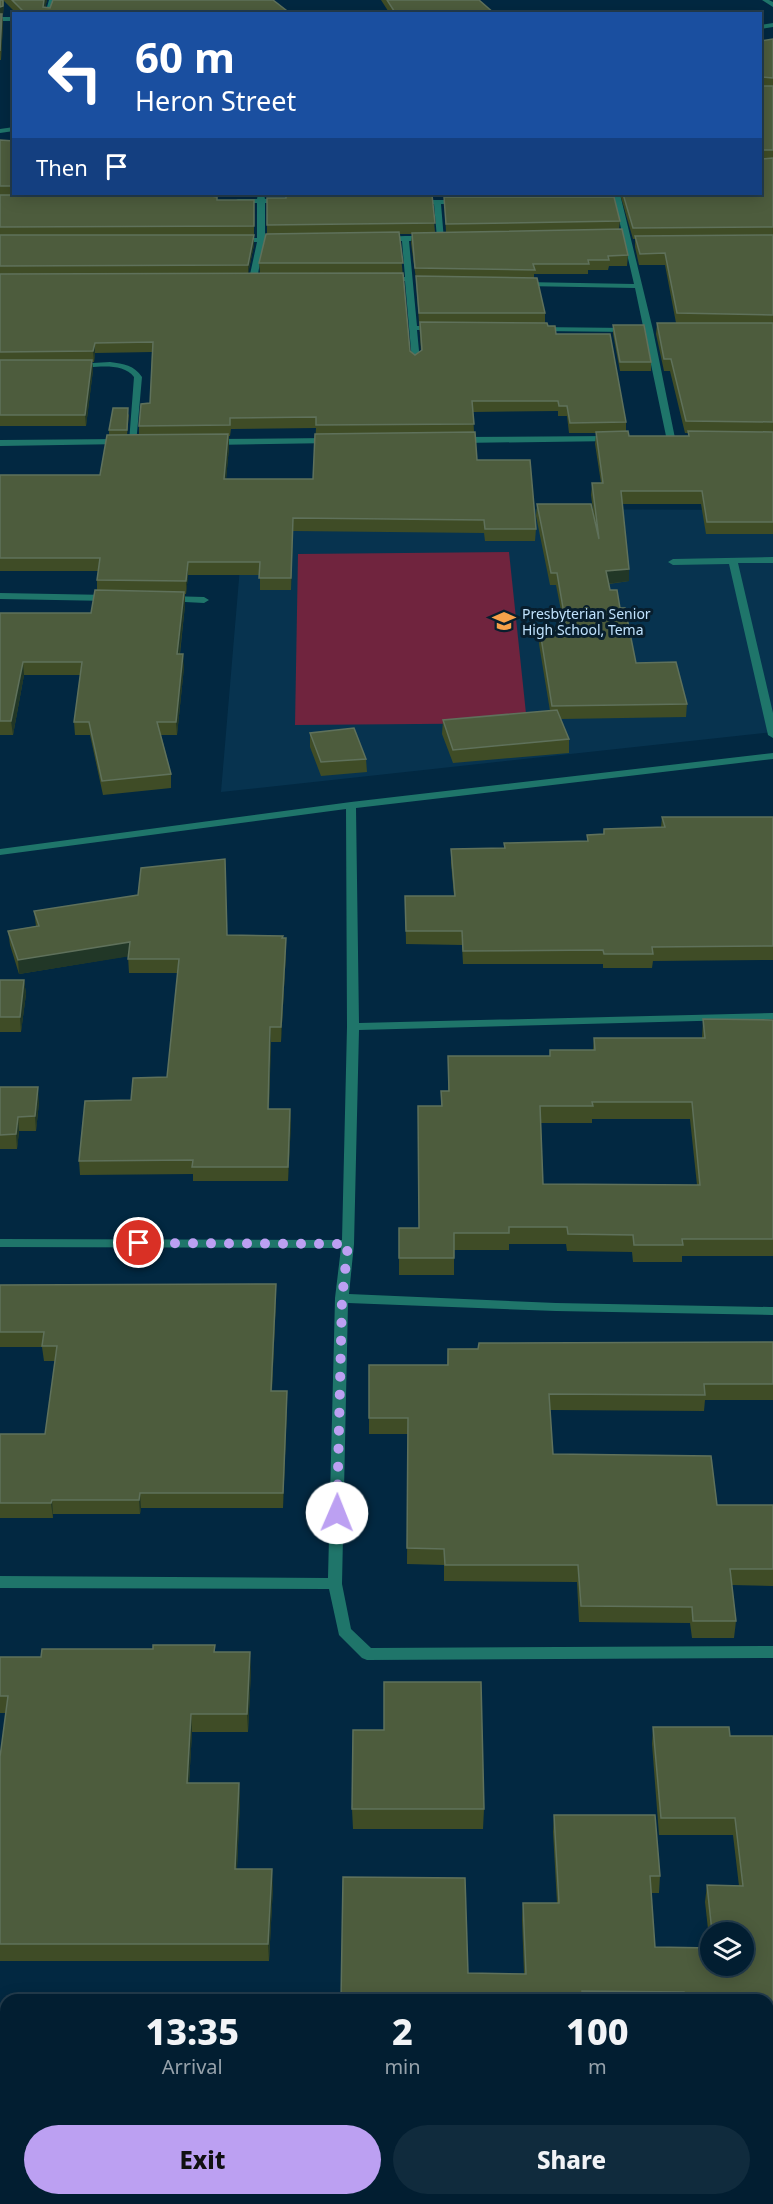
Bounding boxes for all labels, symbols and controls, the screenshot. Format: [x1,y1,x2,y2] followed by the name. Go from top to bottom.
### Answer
[135,28,235,85] text: 60 m
[36,36,114,114] icon: left
[135,82,296,119] text: Heron Street
[100,150,133,183] icon: arrive
[36,152,88,182] text: Then
[522,604,651,639] place label: Presbyterian Senior High School, Tema
[491,608,517,634] school or university icon: Presbyterian Senior High School, Tema
[113,1217,164,1268] pin
[122,1226,155,1259] icon: arrive
[305,1481,369,1545] position arrow
[700,1922,754,1976] map controls
[700,1922,754,1976] button: layers
[145,2007,239,2056] text: 13:35
[392,2007,413,2056] text: 2
[566,2007,629,2056] text: 100
[162,2053,223,2080] text: Arrival
[384,2053,421,2080] text: min
[588,2053,607,2080] text: m
[24,2125,381,2194] button: Exit
[393,2125,750,2194] button: Share

